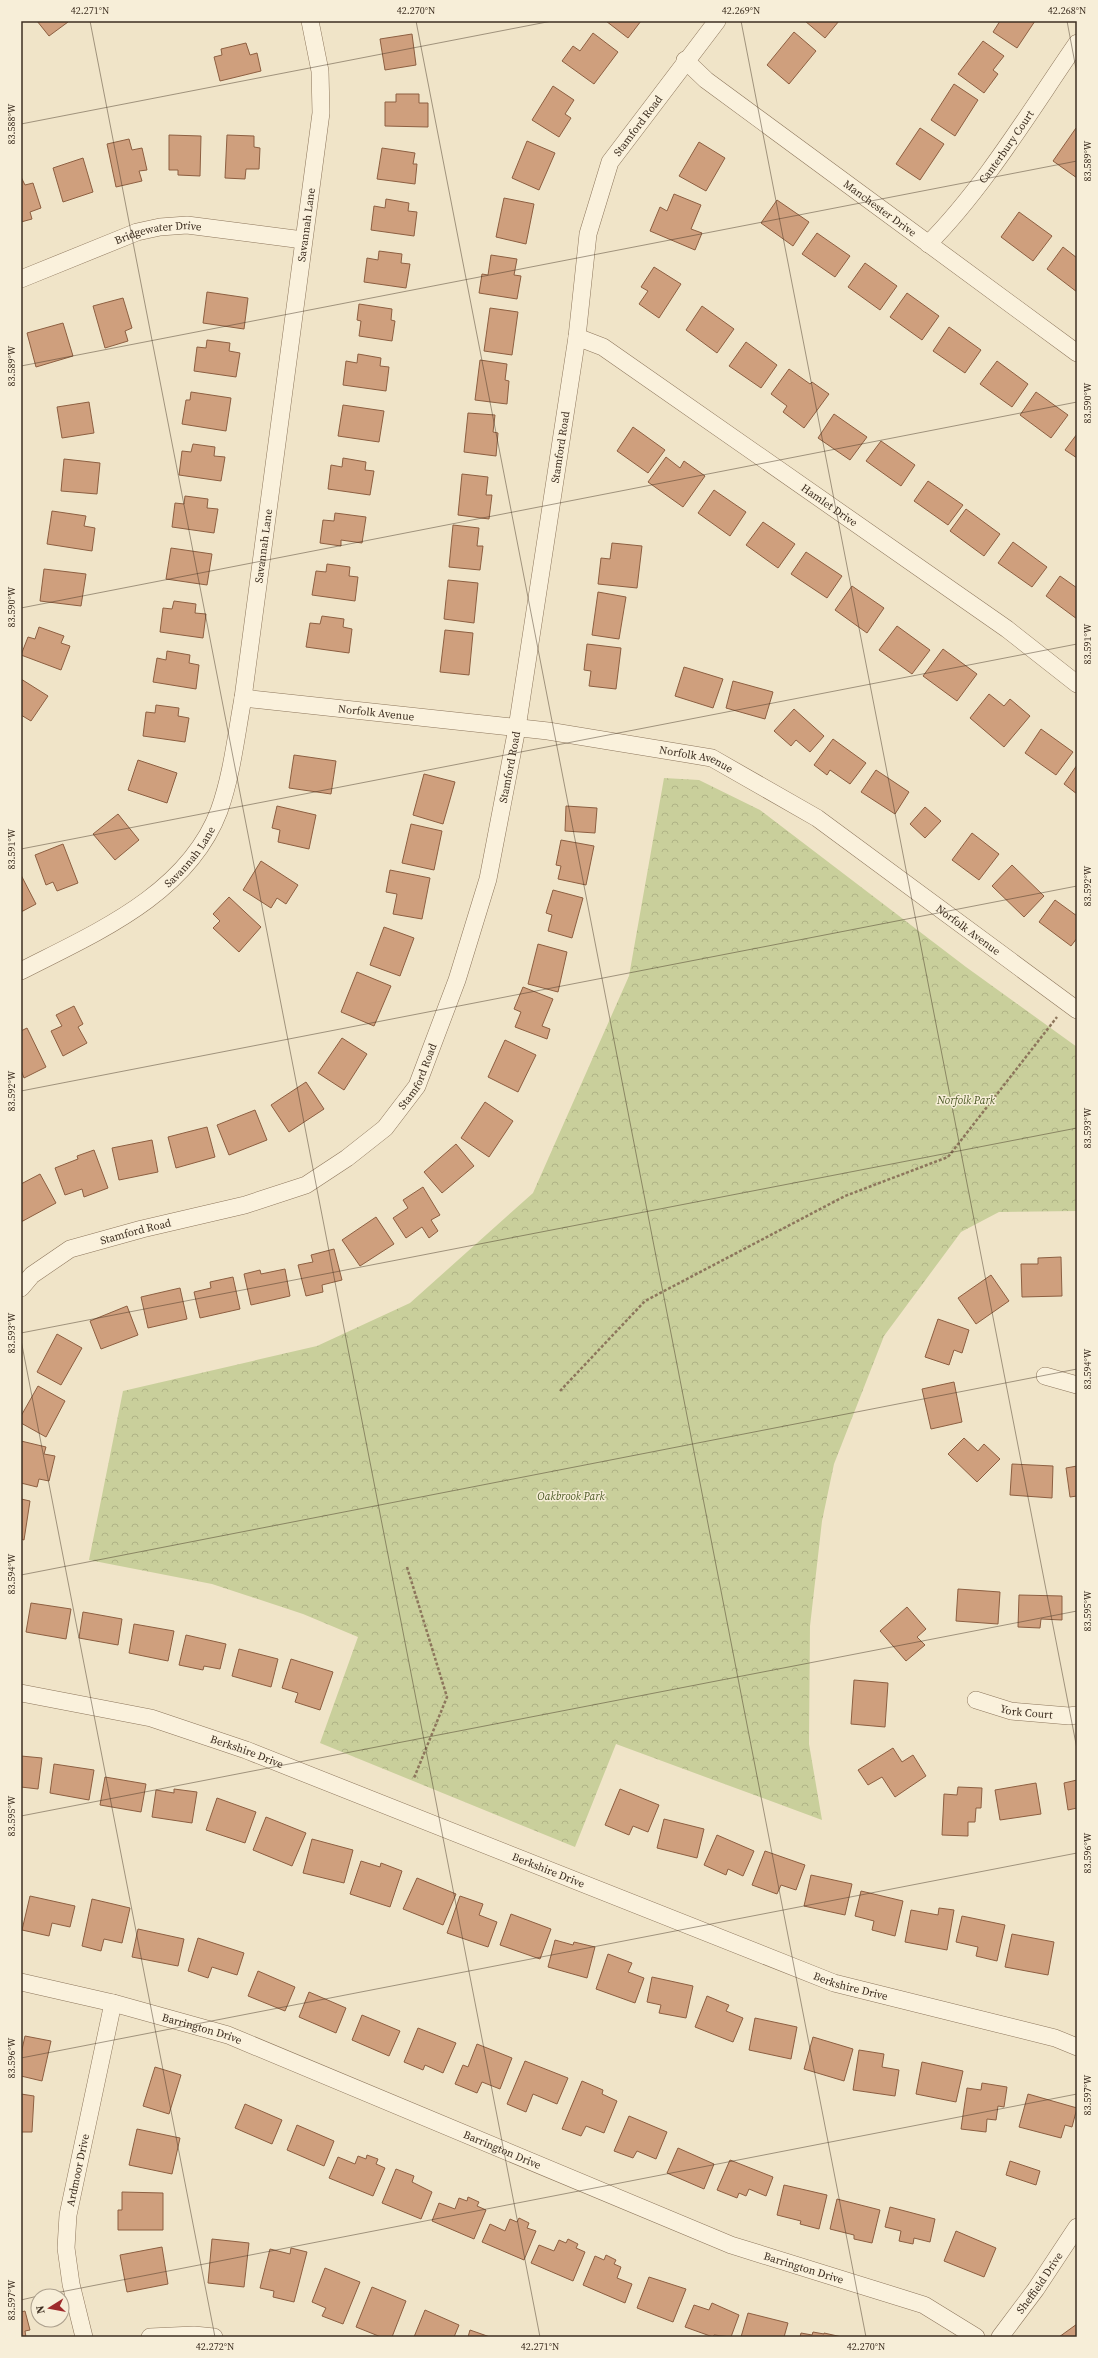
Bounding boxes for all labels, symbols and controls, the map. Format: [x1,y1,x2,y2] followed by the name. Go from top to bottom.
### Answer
[71,4,109,17] text: 42.271°N
[397,4,435,17] text: 42.270°N
[722,4,760,17] text: 42.269°N
[1048,4,1086,17] text: 42.268°N
[610,91,666,159] street label: Stamford Road
[5,103,18,144] text: 83.588°W
[975,107,1037,186] street label: Canterbury Court
[1081,140,1094,181] text: 83.589°W
[840,176,920,240] street label: Manchester Drive
[294,186,319,263] street label: Savannah Lane
[112,217,203,248] street label: Bridgewater Drive
[5,345,18,386] text: 83.589°W
[1081,382,1094,423] text: 83.590°W
[547,409,573,484] street label: Stamford Road
[798,480,861,530] street label: Hamlet Drive
[251,508,276,584] street label: Savannah Lane
[5,586,18,627] text: 83.590°W
[1081,623,1094,664] text: 83.591°W
[337,701,415,724] street label: Norfolk Avenue
[495,729,524,804] street label: Stamford Road
[658,742,736,776] street label: Norfolk Avenue
[161,823,219,891] street label: Savannah Lane
[5,828,18,869] text: 83.591°W
[1081,865,1094,906] text: 83.592°W
[933,901,1004,959] street label: Norfolk Avenue
[394,1040,440,1112] street label: Stamford Road
[5,1070,18,1111] text: 83.592°W
[936,1093,996,1108] park label: Norfolk Park
[1081,1107,1094,1148] text: 83.593°W
[98,1215,173,1248] street label: Stamford Road
[5,1312,18,1353] text: 83.593°W
[1081,1348,1094,1389] text: 83.594°W
[537,1489,605,1504] park label: Oakbrook Park
[5,1553,18,1594] text: 83.594°W
[1081,1590,1094,1631] text: 83.595°W
[998,1700,1054,1722] street label: York Court
[208,1731,286,1772] street label: Berkshire Drive
[5,1795,18,1836] text: 83.595°W
[1081,1832,1094,1873] text: 83.596°W
[510,1849,587,1891] street label: Berkshire Drive
[811,1968,890,2004] street label: Berkshire Drive
[160,2009,245,2048] street label: Barrington Drive
[5,2037,18,2078] text: 83.596°W
[1081,2074,1094,2115] text: 83.597°W
[461,2127,544,2173] street label: Barrington Drive
[63,2132,93,2208] street label: Ardmoor Drive
[762,2248,846,2287] street label: Barrington Drive
[1013,2249,1066,2317] street label: Sheffield Drive
[5,2279,18,2320] text: 83.597°W
[30,2288,70,2328] north arrow
[33,2304,49,2315] text: N
[196,2340,234,2353] text: 42.272°N
[521,2340,559,2353] text: 42.271°N
[847,2340,885,2353] text: 42.270°N

